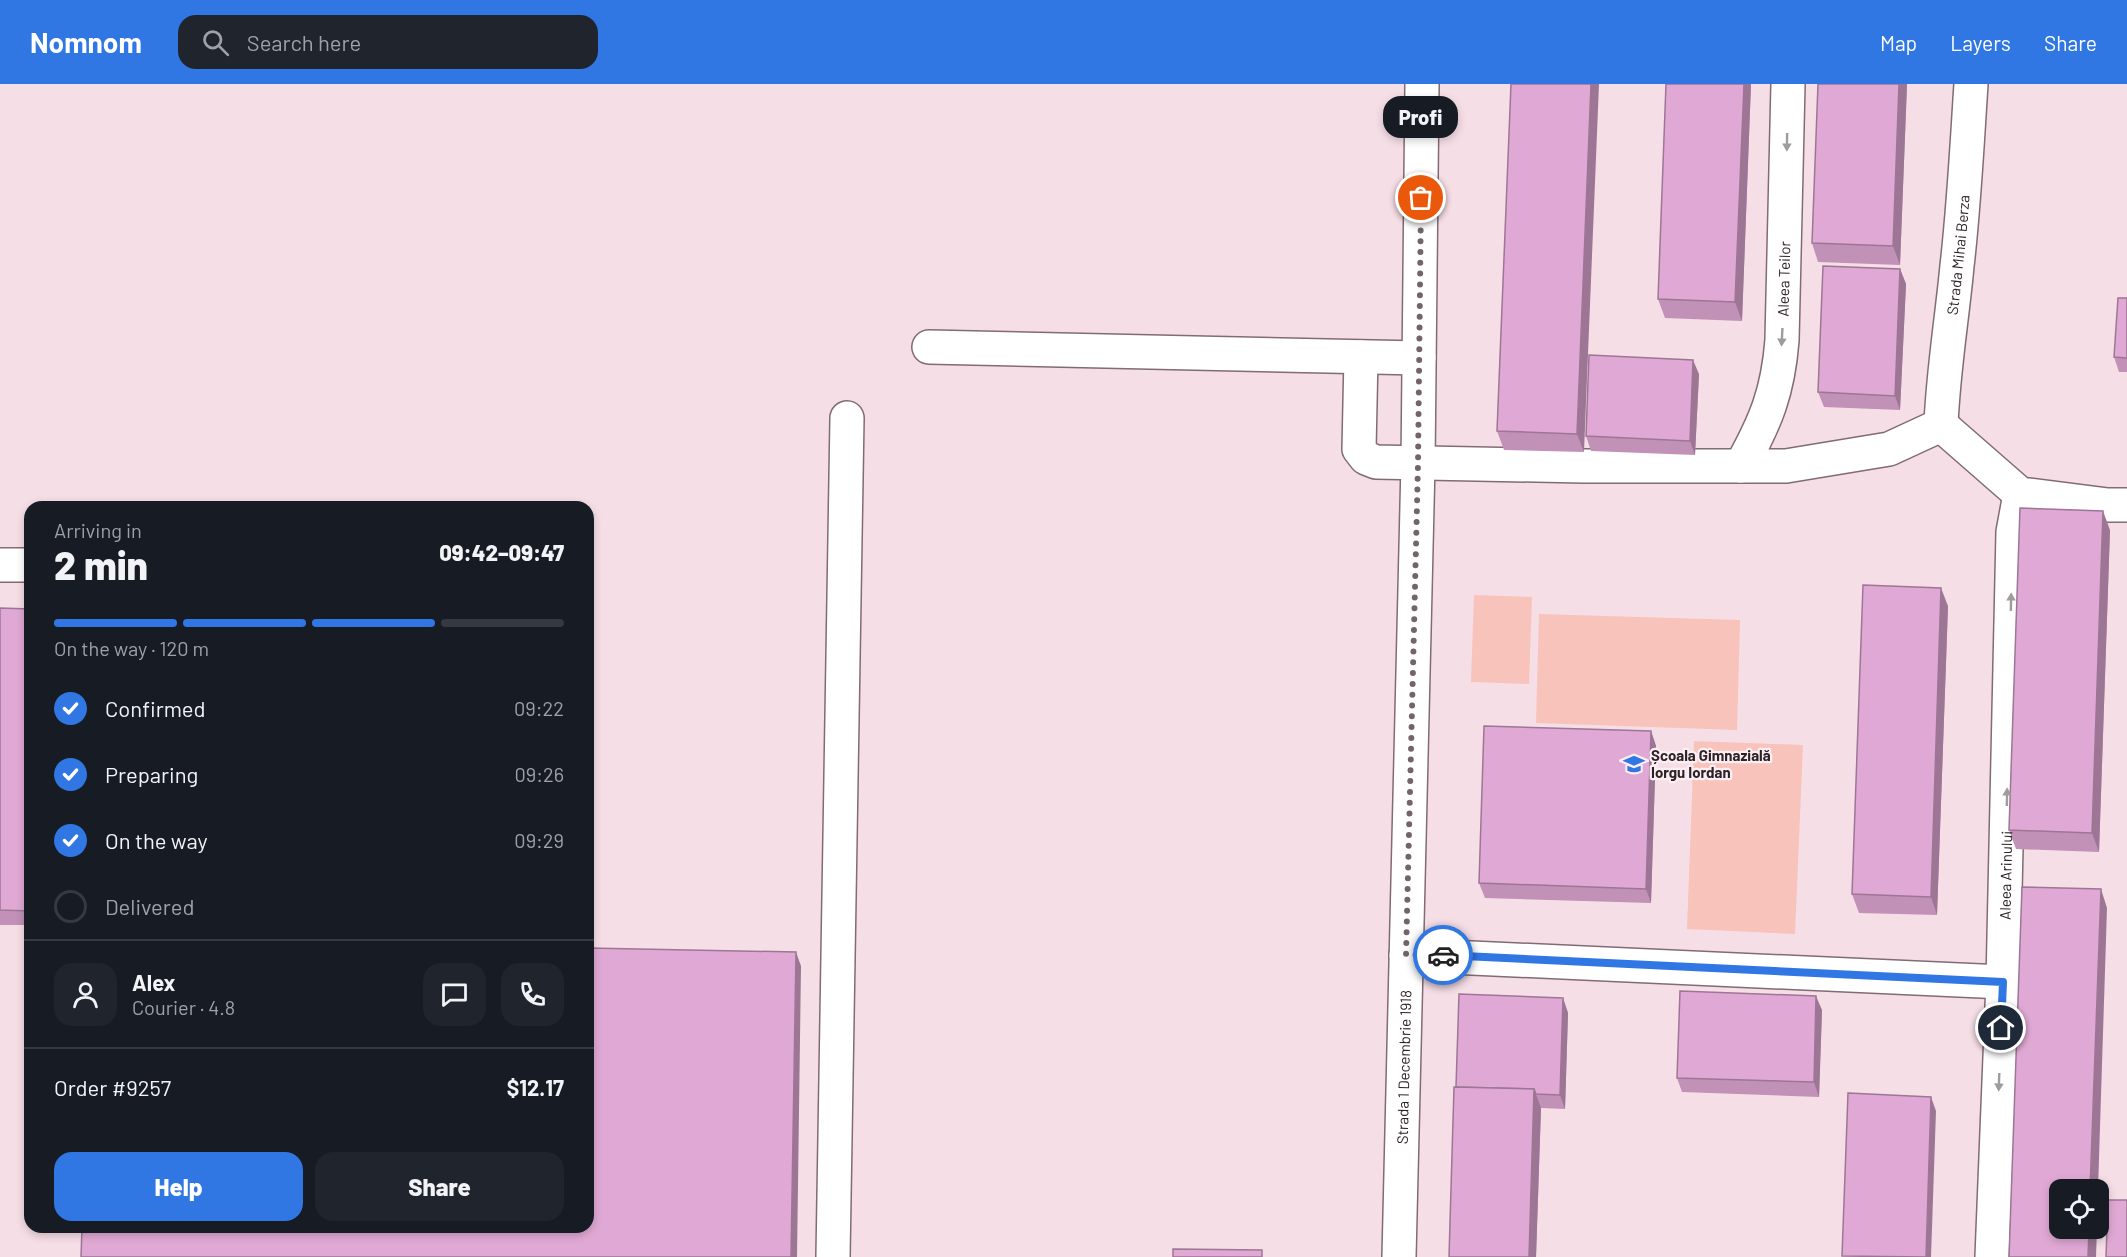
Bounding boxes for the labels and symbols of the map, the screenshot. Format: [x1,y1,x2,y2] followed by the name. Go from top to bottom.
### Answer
[1384,96,1458,138] callout: Profi
[1782,133,1791,152] one-way arrow
[1395,172,1446,223] pin
[1943,194,1973,316] street label: Strada Mihai Berza
[1774,240,1793,317] street label: Aleea Teilor
[1777,328,1786,347] one-way arrow
[2006,593,2016,612] one-way arrow
[1651,746,1771,781] place label: Școala Gimnazială Iorgu Iordan
[1622,752,1646,776] school or university icon: Școala Gimnazială Iorgu Iordan
[2002,788,2012,807] one-way arrow
[1995,831,2015,920] street label: Aleea Arinului
[1413,925,1473,985] courier
[1393,990,1414,1144] street label: Strada 1 Decembrie 1918
[1975,1002,2026,1053] pin
[1994,1073,2004,1092] one-way arrow

